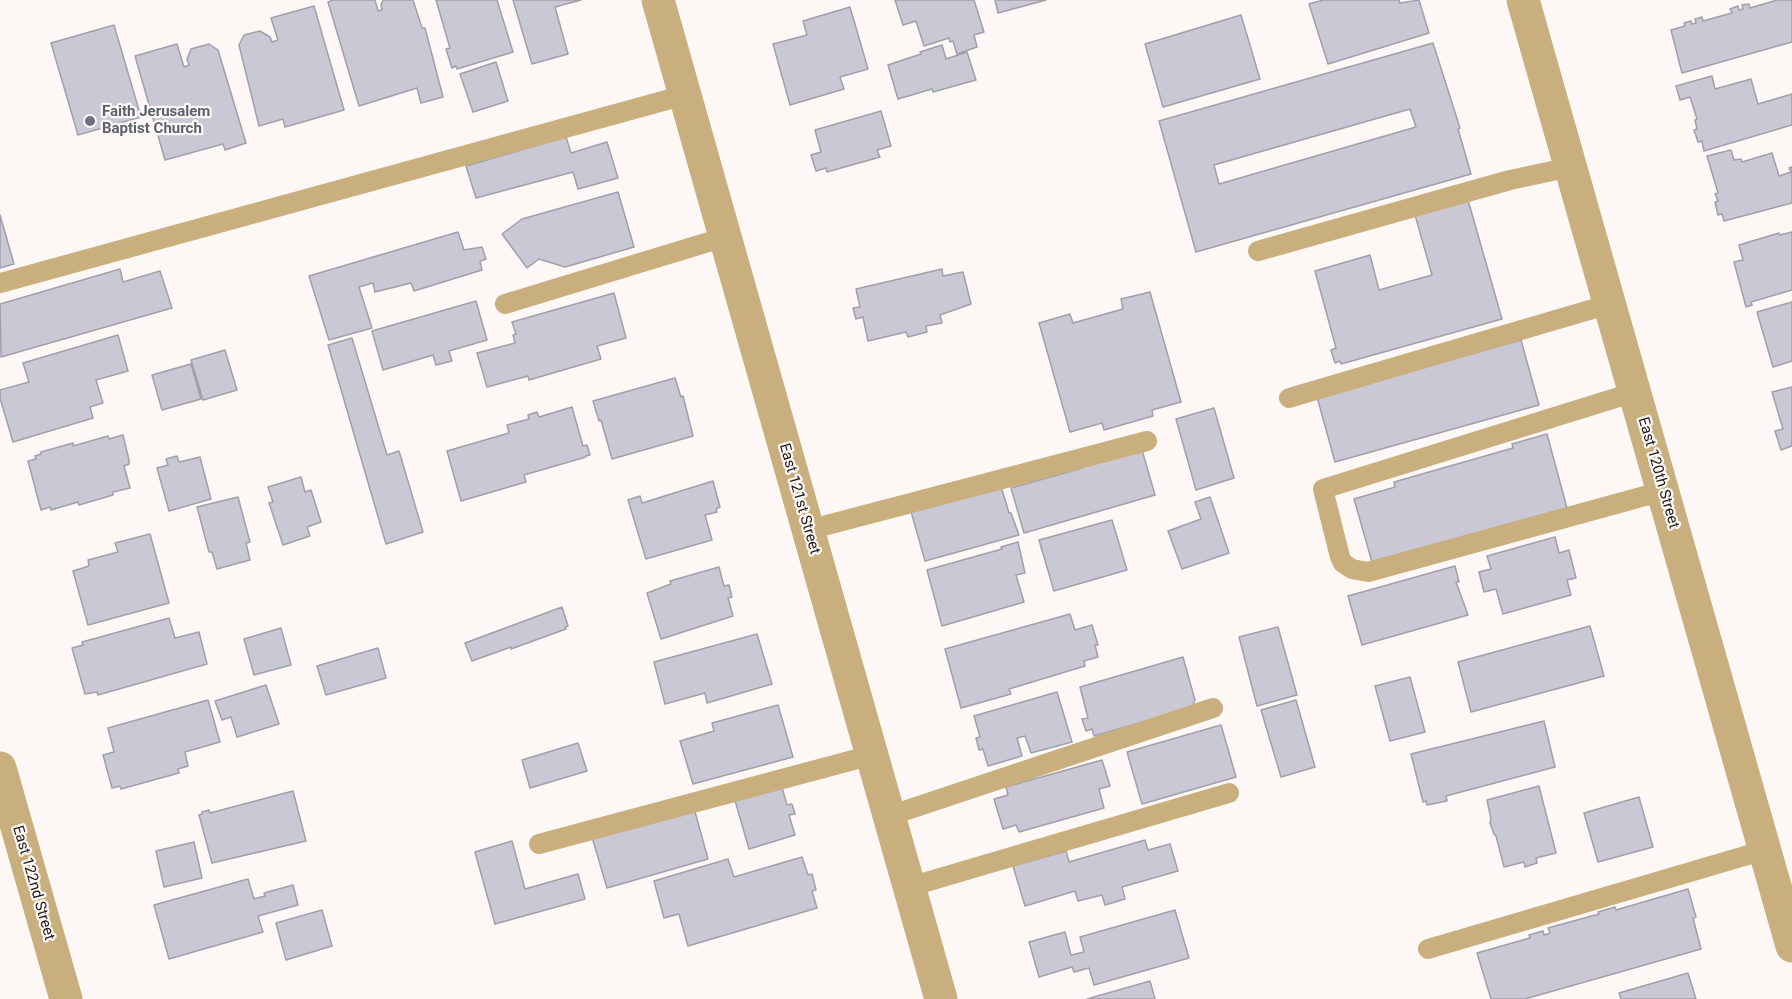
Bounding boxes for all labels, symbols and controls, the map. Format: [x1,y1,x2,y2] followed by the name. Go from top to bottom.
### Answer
[102,103,210,138] place label: Faith Jerusalem Baptist Church
[83,114,97,128] marker: Faith Jerusalem Baptist Church
[1634,415,1682,531] street label: East 120th Street
[775,442,823,556] street label: East 121st Street
[8,824,58,942] street label: East 122nd Street

